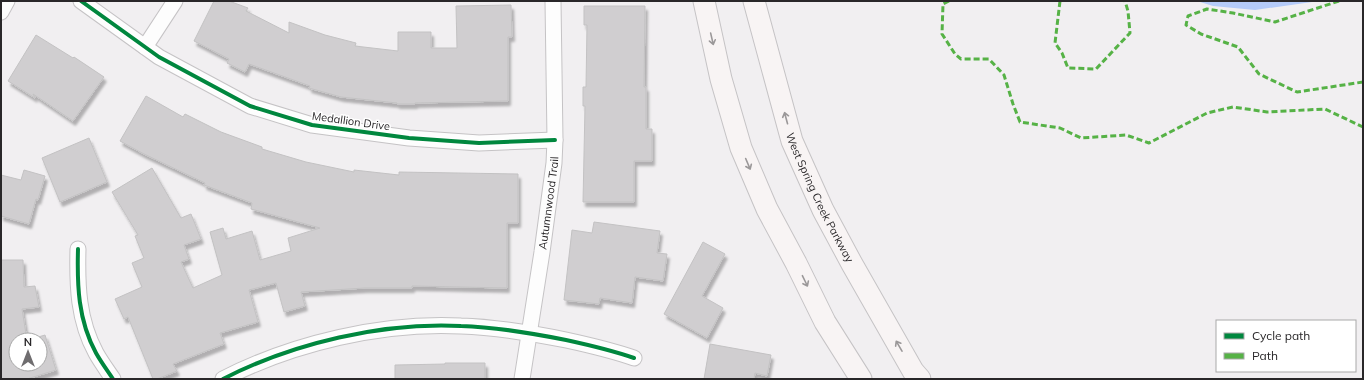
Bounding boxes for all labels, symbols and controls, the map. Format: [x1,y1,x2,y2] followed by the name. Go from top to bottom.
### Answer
[708,32,716,45] one-way arrow
[311,109,391,133] street label: Medallion Drive
[782,111,789,124] one-way arrow
[783,131,857,265] street label: West Spring Creek Parkway
[535,156,561,250] street label: Autumnwood Trail
[745,157,752,169] one-way arrow
[802,274,809,286] one-way arrow
[1216,320,1356,372] legend
[1252,328,1310,343] text: Cycle path
[8,332,48,372] north arrow
[24,335,32,349] text: N
[894,341,902,353] one-way arrow
[1252,348,1278,363] text: Path

